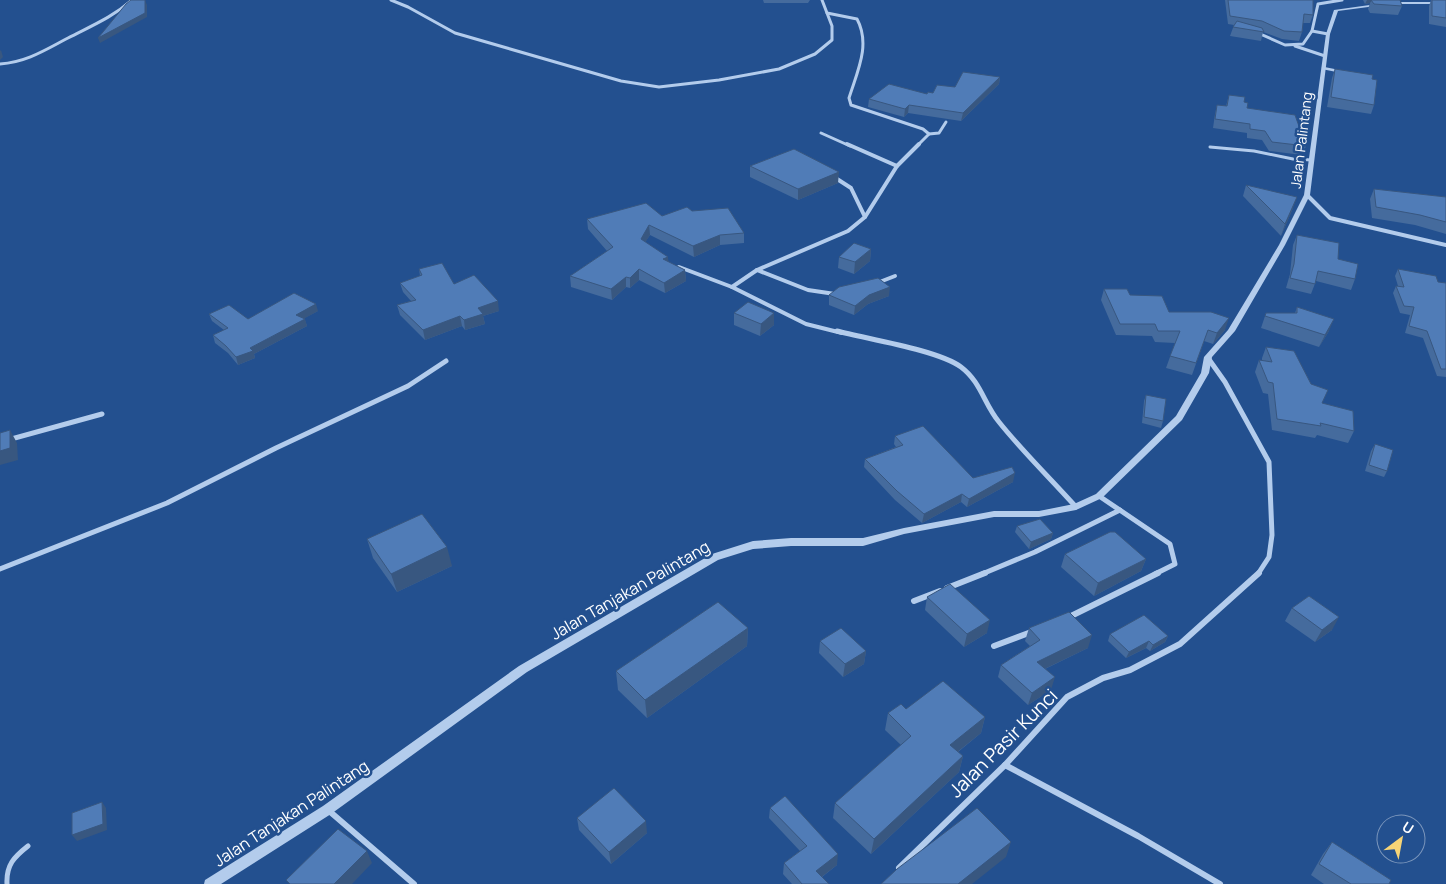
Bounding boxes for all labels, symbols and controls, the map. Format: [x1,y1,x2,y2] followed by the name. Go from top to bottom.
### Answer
[1286,91,1316,189] street label: Jalan Palintang
[546,535,714,645] street label: Jalan Tanjakan Palintang
[943,683,1063,803] street label: Jalan Pasir Kunci
[209,755,373,871] street label: Jalan Tanjakan Palintang
[1376,814,1426,864] north arrow
[1399,817,1417,838] text: U

